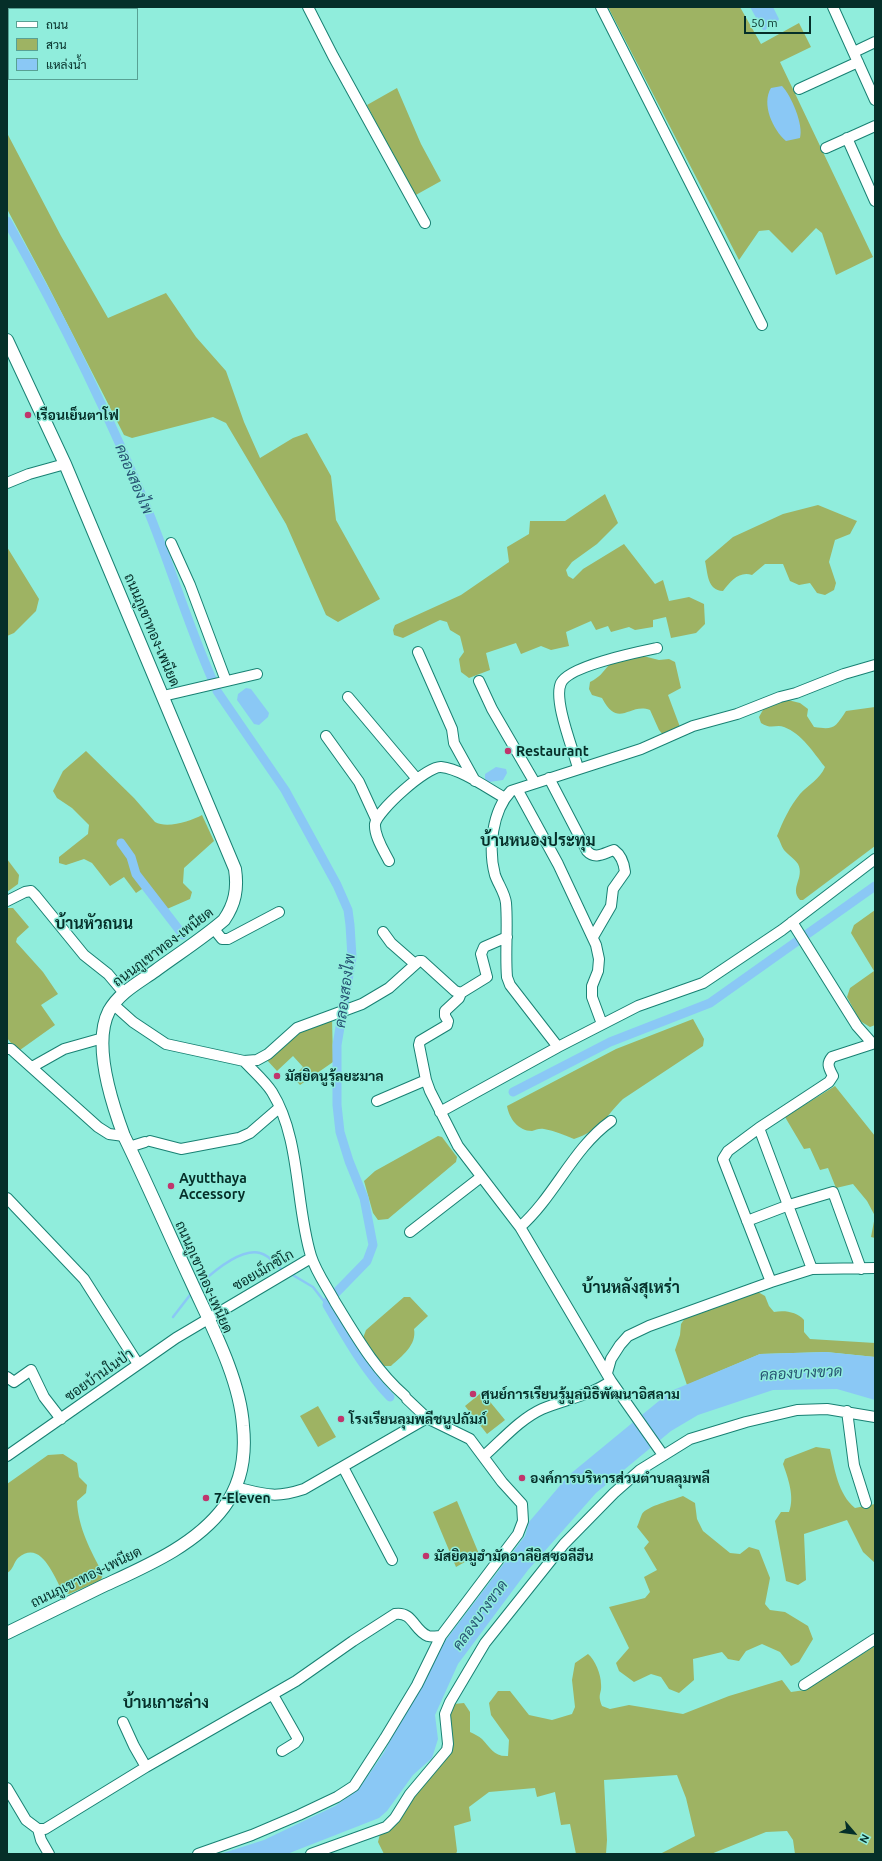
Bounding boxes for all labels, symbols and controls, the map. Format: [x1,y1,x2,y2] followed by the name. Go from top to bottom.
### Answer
[8,8,138,80] legend
[746,8,813,34] scale bar
[751,16,778,29] text: 50 m
[46,18,68,31] text: ถนน
[46,38,67,51] text: สวน
[46,58,86,71] text: แหล่งน้ำ
[36,407,119,423] place label: เรือนเย็นตาโฟ
[23,410,33,420] marker: เรือนเย็นตาโฟ
[111,441,157,517] water label: คลองสองไพ
[121,571,183,689] street label: ถนนภูเขาทอง-เพนียด
[516,743,589,759] place label: Restaurant
[503,746,513,756] marker: Restaurant
[480,831,596,851] district label: บ้านหนองประทุม
[109,904,217,990] street label: ถนนภูเขาทอง-เพนียด
[55,914,133,934] district label: บ้านหัวถนน
[331,953,359,1029] water label: คลองสองไพ
[285,1068,384,1084] place label: มัสยิดนูรุ้ลยะมาล
[272,1071,282,1081] marker: มัสยิดนูรุ้ลยะมาล
[179,1170,247,1202] place label: Ayutthaya Accessory
[166,1181,176,1191] marker: Ayutthaya Accessory
[172,1218,236,1336] street label: ถนนภูเขาทอง-เพนียด
[229,1246,297,1294] street label: ซอยเม็กซิโก
[582,1278,680,1298] district label: บ้านหลังสุเหร่า
[62,1345,136,1405] street label: ซอยบ้านในป่า
[759,1362,843,1384] water label: คลองบางขวด
[481,1386,680,1402] place label: ศูนย์การเรียนรู้มูลนิธิพัฒนาอิสลาม
[468,1389,478,1399] marker: ศูนย์การเรียนรู้มูลนิธิพัฒนาอิสลาม
[349,1411,487,1427] place label: โรงเรียนลุมพลีชนูปถัมภ์
[336,1414,346,1424] marker: โรงเรียนลุมพลีชนูปถัมภ์
[530,1470,710,1486] place label: องค์การบริหารส่วนตำบลลุมพลี
[517,1473,527,1483] marker: องค์การบริหารส่วนตำบลลุมพลี
[214,1490,271,1506] place label: 7-Eleven
[201,1493,211,1503] marker: 7-Eleven
[28,1543,144,1611] street label: ถนนภูเขาทอง-เพนียด
[434,1548,594,1564] place label: มัสยิดมูฮำมัดอาลียิสซอลีฮีน
[421,1551,431,1561] marker: มัสยิดมูฮำมัดอาลียิสซอลีฮีน
[448,1576,512,1654] water label: คลองบางขวด
[123,1693,209,1713] district label: บ้านเกาะล่าง
[834,1813,874,1853] north arrow
[857,1832,872,1845] text: N

